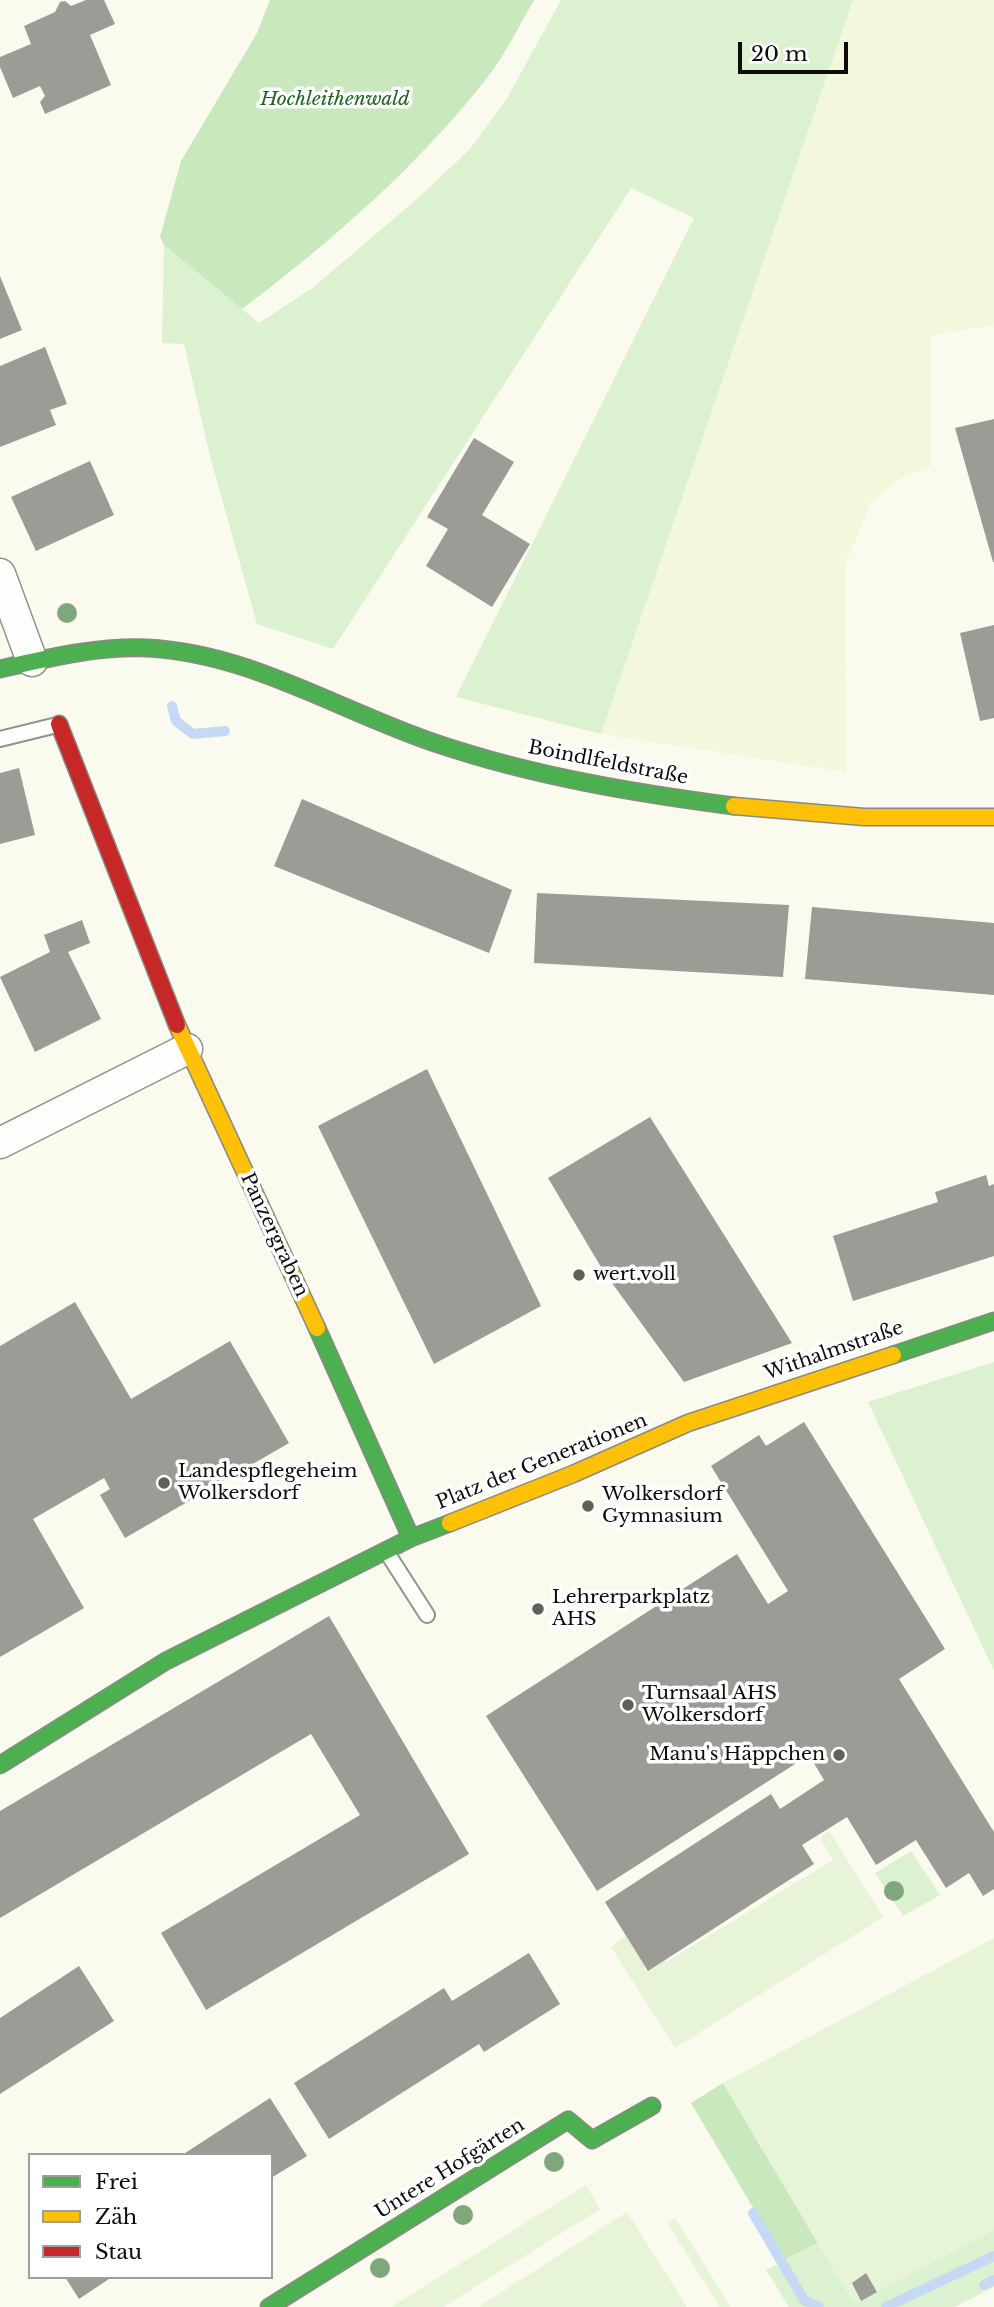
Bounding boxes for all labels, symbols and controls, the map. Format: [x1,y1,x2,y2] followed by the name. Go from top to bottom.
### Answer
[742,28,852,72] scale bar
[751,41,808,67] text: 20 m
[260,89,410,111] park label: Hochleithenwald
[526,736,690,790] street label: Boindlfeldstraße
[235,1169,313,1301] street label: Panzergraben
[593,1264,676,1286] place label: wert.voll
[571,1267,587,1283] marker: wert.voll
[762,1317,906,1385] street label: Withalmstraße
[433,1409,651,1515] street label: Platz der Generationen
[178,1461,357,1505] place label: Landespflegeheim Wolkersdorf
[156,1475,172,1491] marker: Landespflegeheim Wolkersdorf
[602,1484,723,1528] place label: Wolkersdorf Gymnasium
[580,1498,596,1514] marker: Wolkersdorf Gymnasium
[552,1587,710,1631] place label: Lehrerparkplatz AHS
[530,1601,546,1617] marker: Lehrerparkplatz AHS
[642,1683,777,1727] place label: Turnsaal AHS Wolkersdorf
[620,1697,636,1713] marker: Turnsaal AHS Wolkersdorf
[649,1744,825,1766] place label: Manu's Häppchen
[831,1747,847,1763] marker: Manu's Häppchen
[371,2114,529,2224] street label: Untere Hofgärten
[28,2153,273,2279] legend
[95,2169,138,2195] text: Frei
[95,2204,137,2230] text: Zäh
[95,2239,142,2265] text: Stau

